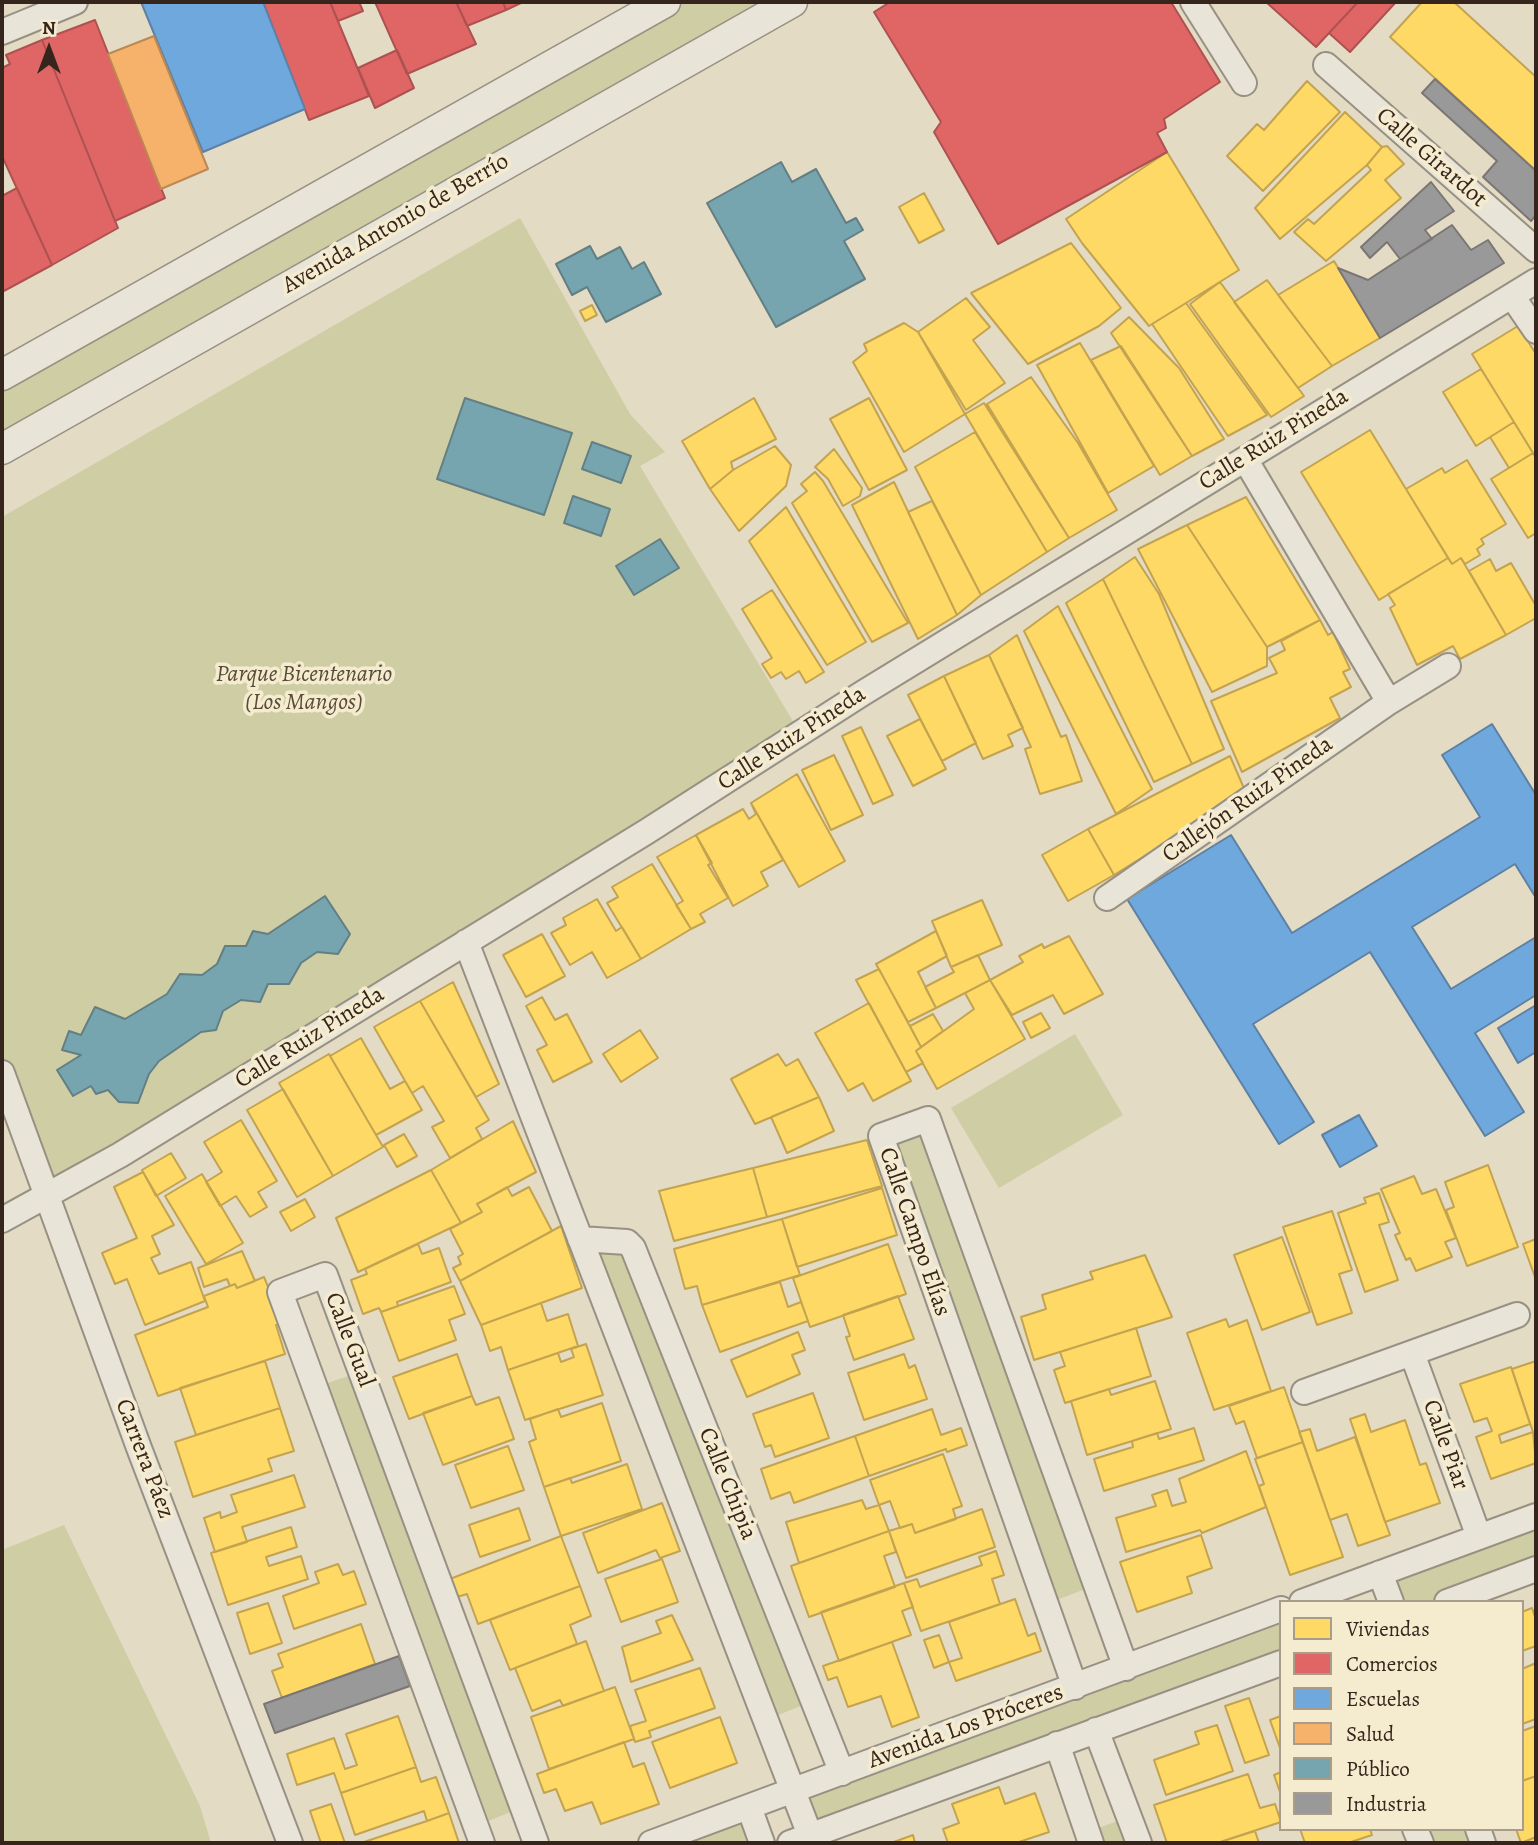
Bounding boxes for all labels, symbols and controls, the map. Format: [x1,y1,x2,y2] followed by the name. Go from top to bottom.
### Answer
[14,14,84,84] north arrow
[42,15,56,41] text: N
[1370,102,1492,214] street label: Calle Girardot
[278,147,514,301] street label: Avenida Antonio de Berrío
[1194,383,1354,497] street label: Calle Ruiz Pineda
[216,661,392,717] park label: Parque Bicentenario (Los Mangos)
[713,680,871,798] street label: Calle Ruiz Pineda
[1157,730,1339,870] street label: Callejón Ruiz Pineda
[230,981,390,1095] street label: Calle Ruiz Pineda
[872,1144,956,1320] street label: Calle Campo Elías
[318,1289,380,1391] street label: Calle Gual
[108,1395,180,1523] street label: Carrera Páez
[1415,1396,1475,1494] street label: Calle Piar
[691,1424,763,1544] street label: Calle Chipia
[1279,1600,1524,1831] legend
[1346,1615,1430,1643] text: Viviendas
[1346,1650,1438,1678] text: Comercios
[864,1678,1068,1776] street label: Avenida Los Próceres
[1346,1685,1420,1713] text: Escuelas
[1346,1720,1394,1748] text: Salud
[1346,1755,1410,1783] text: Público
[1346,1790,1427,1818] text: Industria

